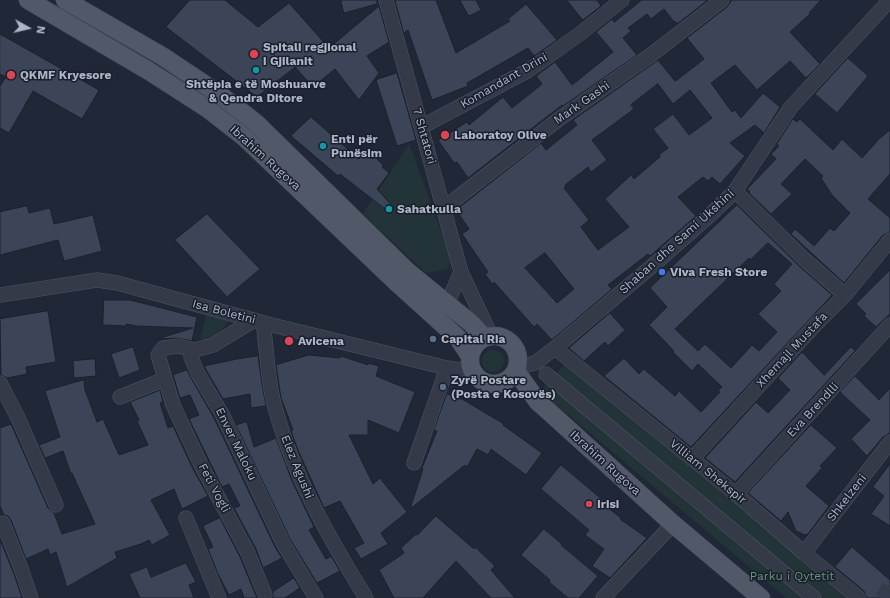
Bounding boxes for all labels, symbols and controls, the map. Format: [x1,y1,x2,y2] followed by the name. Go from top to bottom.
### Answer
[8,8,48,48] north arrow
[33,25,47,35] text: N
[263,40,356,68] place label: Spitali regjional i Gjilanit
[248,48,260,60] marker: Spitali regjional i Gjilanit
[458,50,550,112] street label: Komandant Drini
[251,65,261,75] marker: Shtëpia e të Moshuarve & Qendra Ditore
[20,68,112,82] place label: QKMF Kryesore
[5,69,17,81] marker: QKMF Kryesore
[186,77,326,105] place label: Shtëpia e të Moshuarve & Qendra Ditore
[551,78,613,128] street label: Mark Gashi
[409,106,439,166] street label: 7 Shtatori
[227,122,303,194] street label: Ibrahim Rugova
[454,128,547,142] place label: Laboratoy Olive
[439,129,451,141] marker: Laboratoy Olive
[331,132,382,160] place label: Enti për Punësim
[318,141,328,151] marker: Enti për Punësim
[617,187,737,297] street label: Shaban dhe Sami Ukshini
[397,202,461,216] place label: Sahatkulla
[384,204,394,214] marker: Sahatkulla
[670,265,767,279] place label: Viva Fresh Store
[657,267,667,277] marker: Viva Fresh Store
[191,297,257,327] street label: Isa Boletini
[753,309,831,391] street label: Xhemajl Mustafa
[441,332,505,346] place label: Capital Ria
[298,334,344,348] place label: Avicena
[428,334,438,344] marker: Capital Ria
[283,335,295,347] marker: Avicena
[451,373,556,401] place label: Zyrë Postare (Posta e Kosovës)
[784,380,842,440] street label: Eva Brendlli
[438,382,448,392] marker: Zyrë Postare (Posta e Kosovës)
[212,405,260,483] street label: Enver Maloku
[567,427,643,499] street label: Ibrahim Rugova
[278,433,316,501] street label: Elez Agushi
[667,437,749,507] street label: Villiam Shekspir
[195,461,233,515] street label: Feti Vogli
[824,471,870,525] street label: Shkelzeni
[597,497,619,511] place label: Irisi
[584,499,594,509] marker: Irisi
[750,569,834,583] park label: Parku i Qytetit

